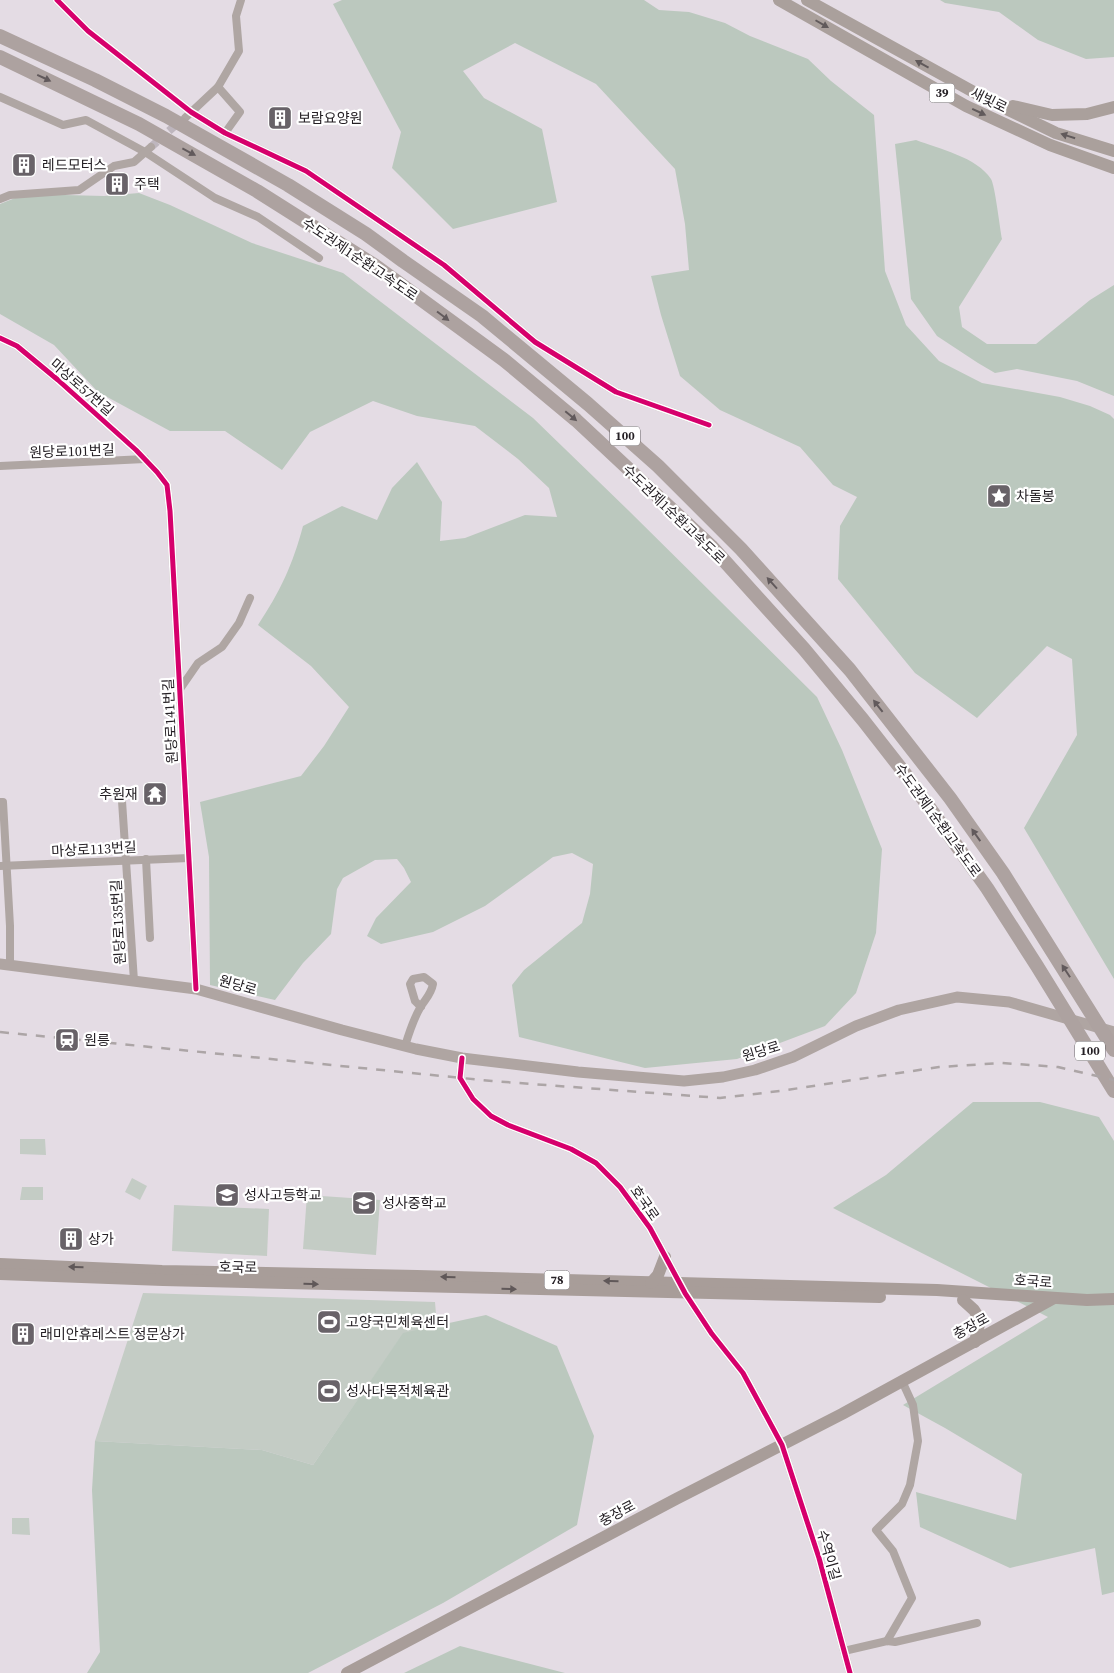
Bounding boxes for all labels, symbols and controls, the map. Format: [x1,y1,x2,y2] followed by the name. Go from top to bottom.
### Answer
[814,20,829,28] one-way arrow
[915,60,930,68] one-way arrow
[37,75,51,83] one-way arrow
[967,83,1011,118] street label: 새빛로
[930,84,954,102] road number: 39
[267,105,293,131] building icon: 보람요양원
[298,108,362,128] place label: 보람요양원
[972,108,986,116] one-way arrow
[1060,132,1075,140] one-way arrow
[182,148,196,156] one-way arrow
[11,152,37,178] building icon: 레드모터스
[42,155,107,175] place label: 레드모터스
[104,171,130,197] building icon: 주택
[134,174,160,194] place label: 주택
[298,213,422,305] street label: 수도권제1순환고속도로
[436,310,449,321] one-way arrow
[46,354,118,420] street label: 마상로57번길
[564,410,577,421] one-way arrow
[610,426,640,446] road number: 100
[29,440,115,462] street label: 원당로101번길
[618,460,730,568] street label: 수도권제1순환고속도로
[986,483,1012,509] place icon: 차돌봉
[1016,486,1055,506] place label: 차돌봉
[766,577,778,589] one-way arrow
[158,678,182,764] street label: 원당로141번길
[873,699,883,713] one-way arrow
[890,759,986,881] street label: 수도권제1순환고속도로
[142,781,168,807] temple icon: 추원재
[99,784,138,804] place label: 추원재
[971,829,981,842] one-way arrow
[51,837,137,861] street label: 마상로113번길
[106,879,130,965] street label: 원당로135번길
[1061,965,1070,978] one-way arrow
[217,970,259,1000] street label: 원당로
[54,1027,80,1053] station icon: 원릉
[84,1030,110,1050] place label: 원릉
[740,1036,783,1066] street label: 원당로
[1075,1042,1105,1060] road number: 100
[626,1181,664,1225] street label: 호국로
[214,1182,240,1208] school or university icon: 성사고등학교
[244,1185,321,1205] place label: 성사고등학교
[351,1190,377,1216] school or university icon: 성사중학교
[382,1193,447,1213] place label: 성사중학교
[58,1226,84,1252] building icon: 상가
[88,1229,114,1249] place label: 상가
[219,1257,258,1277] street label: 호국로
[68,1263,84,1271] one-way arrow
[544,1270,570,1290] road number: 78
[1013,1270,1053,1292] street label: 호국로
[440,1272,456,1280] one-way arrow
[602,1277,618,1285] one-way arrow
[303,1280,319,1288] one-way arrow
[501,1285,517,1293] one-way arrow
[949,1308,993,1344] street label: 충장로
[316,1309,342,1335] sports icon: 고양국민체육센터
[346,1312,449,1332] place label: 고양국민체육센터
[10,1321,36,1347] building icon: 래미안휴레스트 정문상가
[40,1324,185,1344] place label: 래미안휴레스트 정문상가
[316,1378,342,1404] sports icon: 성사다목적체육관
[346,1381,449,1401] place label: 성사다목적체육관
[595,1495,639,1531] street label: 충장로
[812,1527,846,1583] street label: 수역이길

